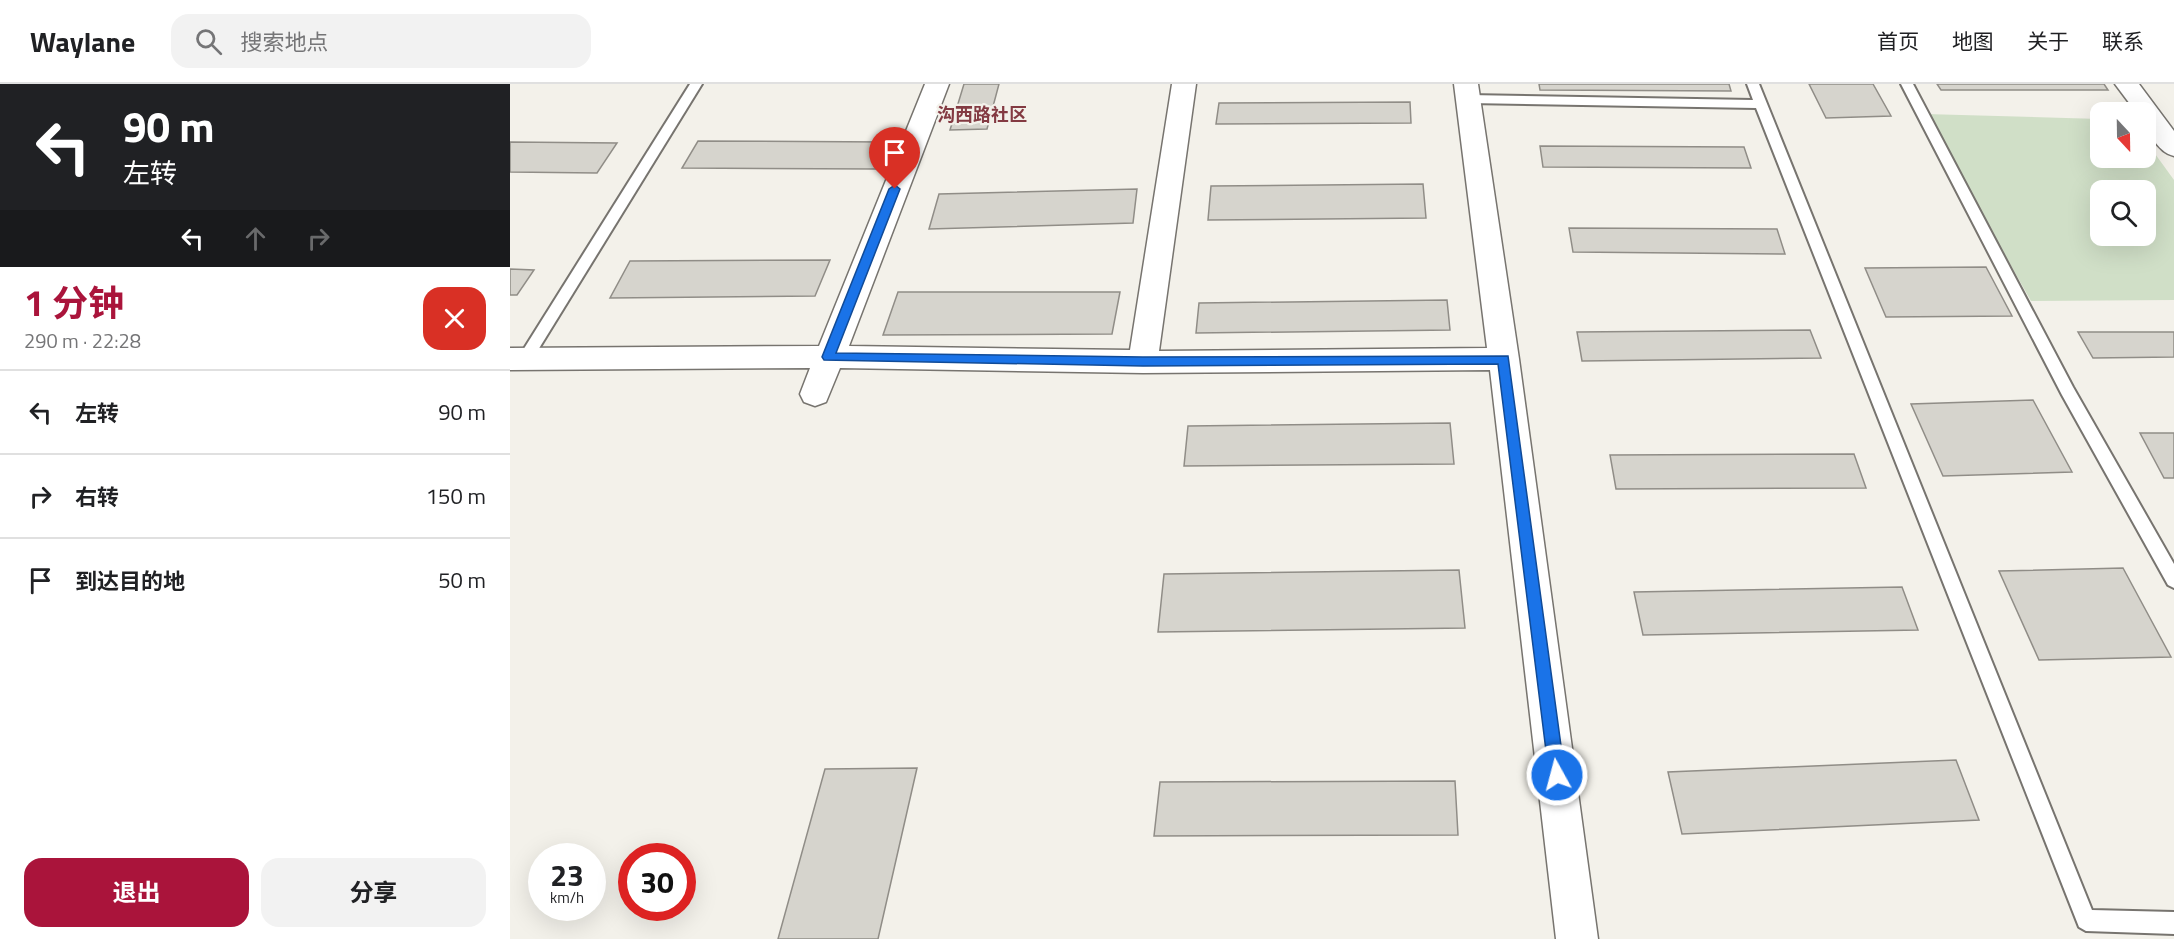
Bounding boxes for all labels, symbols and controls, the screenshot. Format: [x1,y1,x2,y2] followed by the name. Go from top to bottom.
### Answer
[171,14,591,68] search box
[30,20,135,63] text: Waylane
[192,25,225,58] icon: search
[240,25,328,59] text: 搜索地点
[1877,25,1919,57] text: 首页
[1952,25,1994,57] text: 地图
[2027,25,2069,57] text: 关于
[2102,25,2144,57] text: 联系
[123,94,215,158] text: 90 m
[937,101,1027,128] district label: 沟西路社区
[2090,102,2156,168] north arrow
[2090,102,2156,246] map controls
[24,108,102,186] icon: left
[869,127,920,189] pin
[878,136,911,169] icon: arrive
[123,152,177,193] text: 左转
[2090,180,2156,246] button: search
[176,222,209,255] icon: left
[239,222,272,255] icon: ahead
[302,222,335,255] icon: right
[24,275,124,330] text: 1 分钟
[423,287,486,350] button: close
[24,325,141,356] text: 290 m · 22:28
[438,395,486,429] text: 90 m
[24,396,57,429] icon: left
[75,396,119,430] text: 左转
[426,479,486,513] text: 150 m
[24,480,57,513] icon: right
[75,480,119,514] text: 右转
[438,563,486,597] text: 50 m
[24,564,57,597] icon: arrive
[75,564,185,598] text: 到达目的地
[1525,743,1589,807] position arrow
[618,843,696,921] speed limit sign: 30
[550,852,584,898] text: 23
[24,858,249,927] button: 退出
[261,858,486,927] button: 分享
[550,886,584,909] text: km/h

